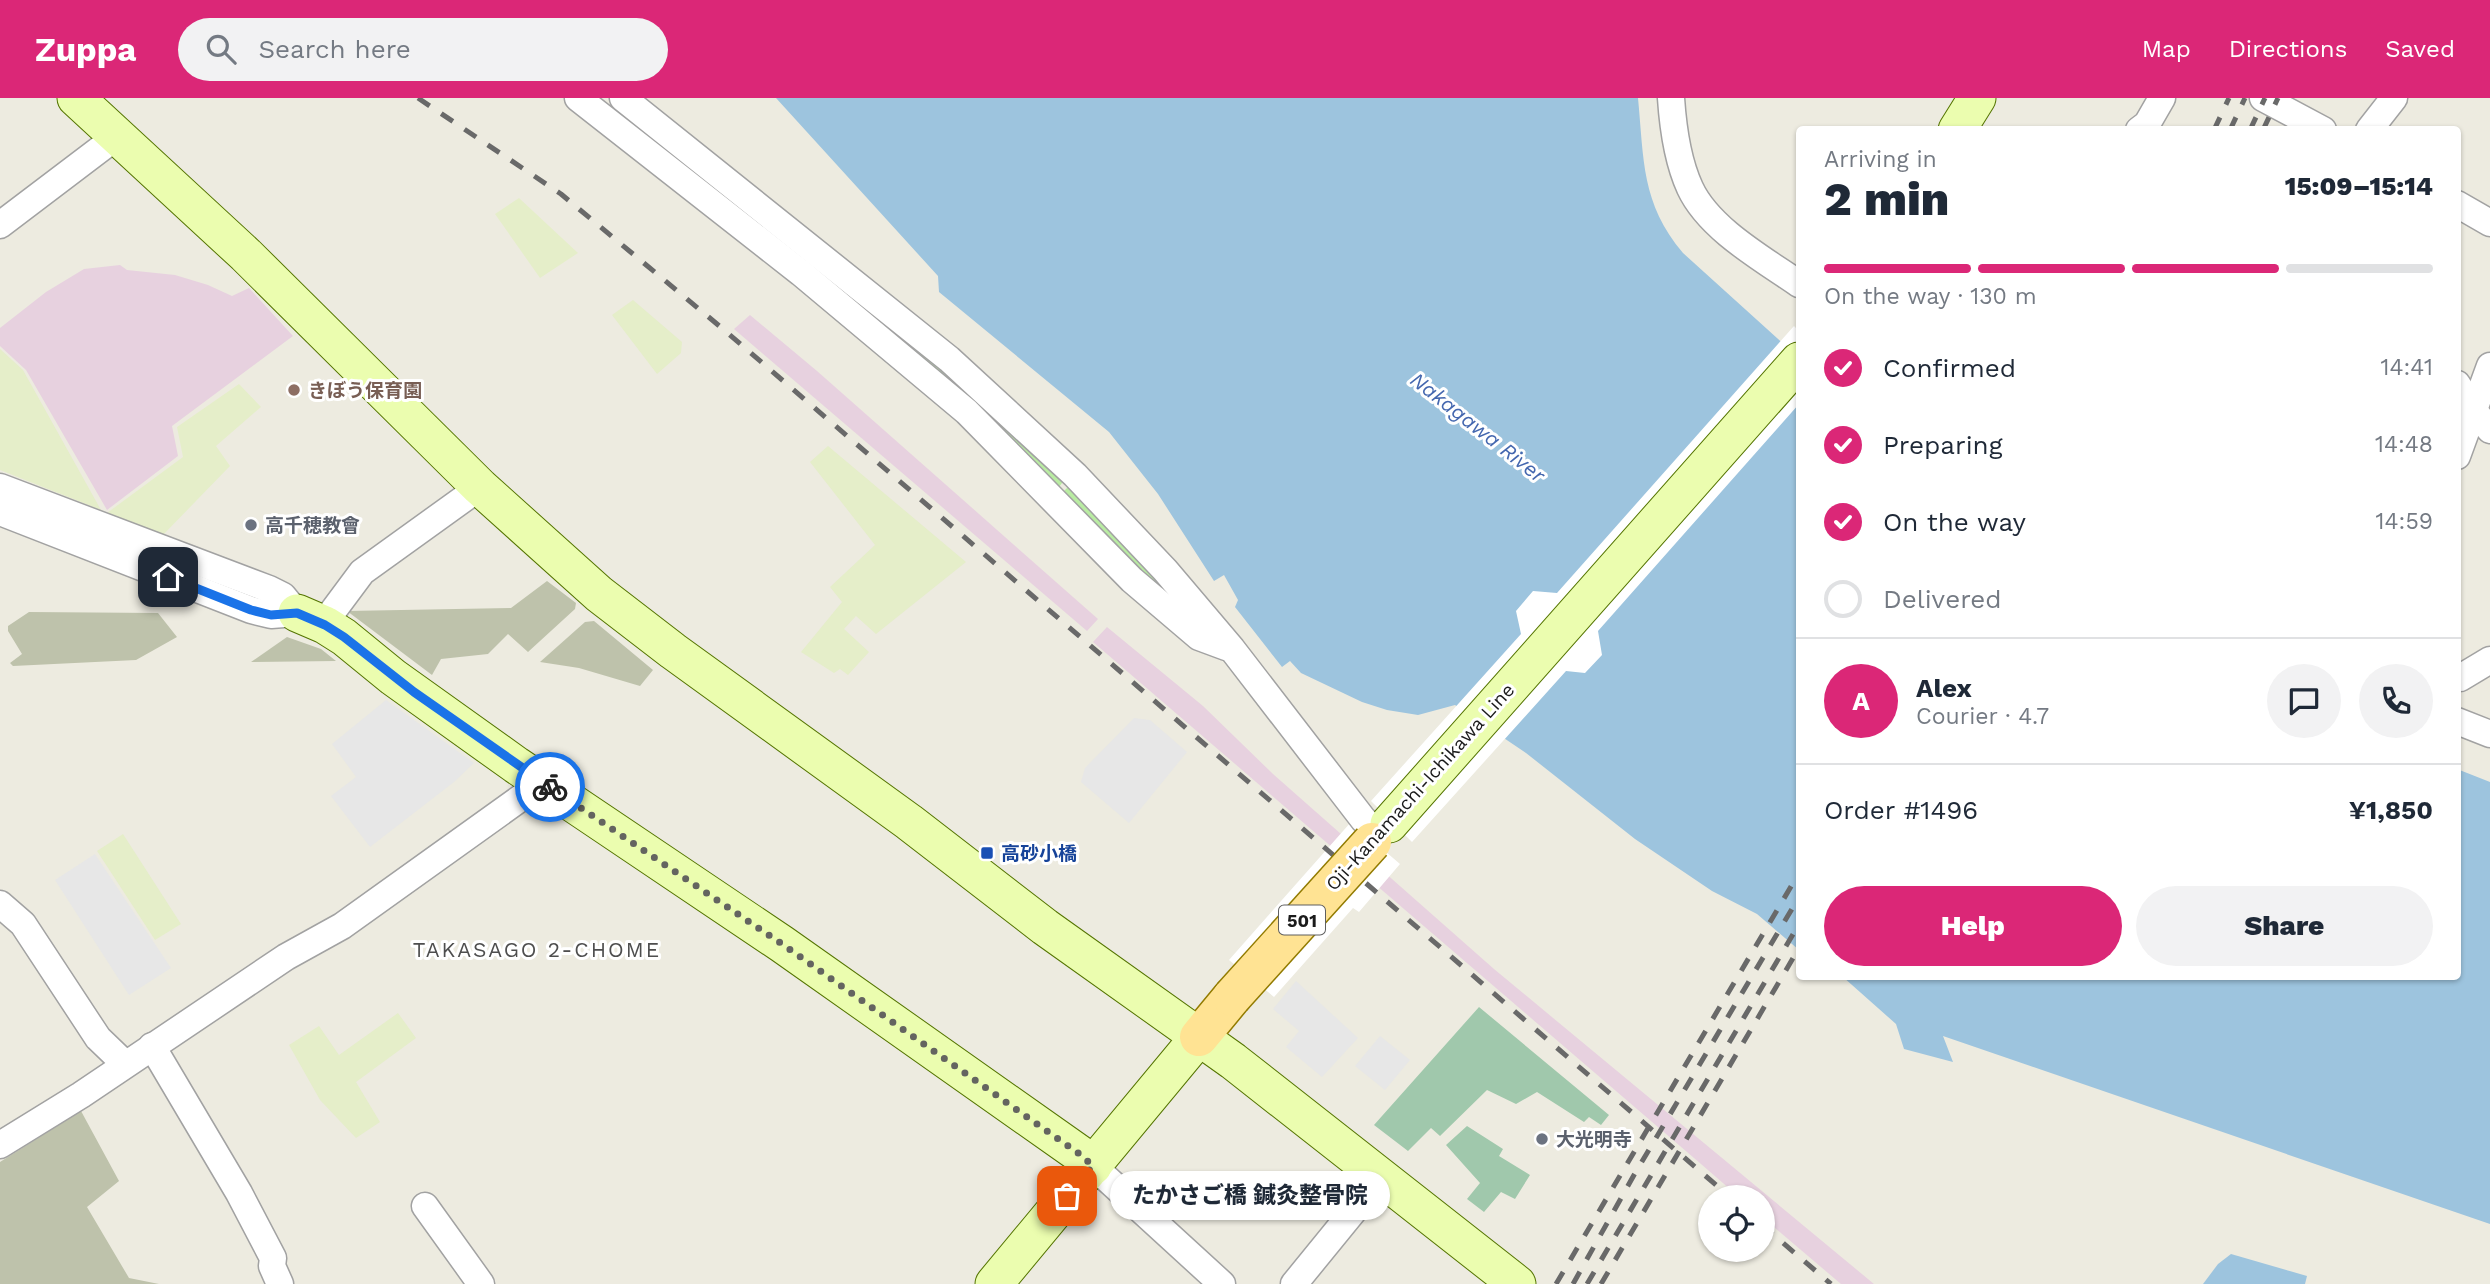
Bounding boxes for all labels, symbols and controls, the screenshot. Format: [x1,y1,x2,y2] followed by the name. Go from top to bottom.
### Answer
[178,18,668,81] search box
[35,30,136,69] text: Zuppa
[202,30,240,68] icon: search
[258,34,411,64] text: Search here
[2142,35,2191,63] text: Map
[2229,35,2347,63] text: Directions
[2385,35,2455,63] text: Saved
[1824,146,1937,173] text: Arriving in
[2285,171,2433,201] text: 15:09–15:14
[1824,172,1949,226] text: 2 min
[1824,283,2037,310] text: On the way · 130 m
[1824,349,1862,387] icon: check
[1883,353,2016,383] text: Confirmed
[2381,354,2433,381] text: 14:41
[1406,367,1551,488] water label: Nakagawa River
[308,379,422,402] place label: きぼう保育園
[286,382,302,398] marker: きぼう保育園
[1824,426,1862,464] icon: check
[1883,430,2003,460] text: Preparing
[2375,431,2433,458] text: 14:48
[1824,503,1862,541] icon: check
[1883,507,2026,537] text: On the way
[2376,508,2433,535] text: 14:59
[265,514,360,537] place label: 高千穂教會
[243,517,259,533] marker: 高千穂教會
[138,547,198,607] pin
[149,558,187,596] icon: home
[1883,584,2002,614] text: Delivered
[2267,664,2341,738] button: chat
[2359,664,2433,738] button: phone
[1916,673,1972,703] text: Alex
[1321,679,1519,895] street label: Oji-Kanamachi-Ichikawa Line
[1852,686,1870,716] text: A
[1916,703,2049,730] text: Courier · 4.7
[515,752,585,822] courier
[531,768,569,806] icon: bike
[1824,795,1978,825] text: Order #1496
[2349,795,2433,825] text: ¥1,850
[1001,842,1077,865] place label: 高砂小橋
[979,845,995,861] marker: 高砂小橋
[1824,886,2122,966] button: Help
[2136,886,2433,966] button: Share
[1279,906,1325,934] road number: 501
[413,937,661,962] district label: TAKASAGO 2-CHOME
[1556,1128,1632,1151] place label: 大光明寺
[1534,1131,1550,1147] marker: 大光明寺
[1037,1166,1097,1226] pin
[1109,1172,1389,1220] callout: たかさご橋 鍼灸整骨院
[1048,1177,1086,1215] icon: bag
[1132,1182,1368,1209] text: たかさご橋 鍼灸整骨院
[1698,1185,1775,1262] map controls
[1698,1185,1775,1262] button: locate

